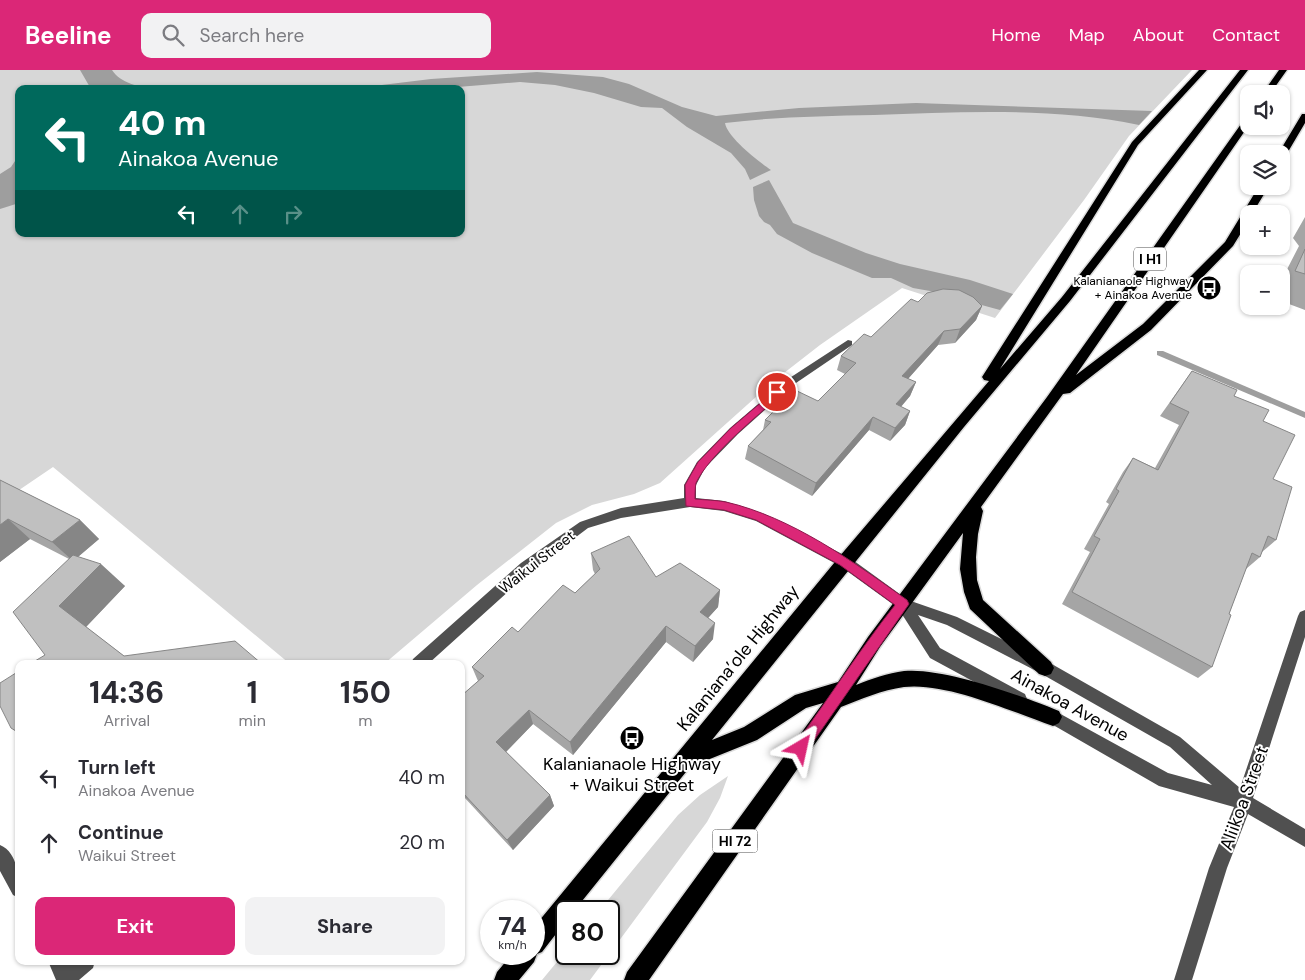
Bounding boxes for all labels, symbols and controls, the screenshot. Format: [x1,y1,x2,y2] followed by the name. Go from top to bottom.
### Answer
[141,13,491,58] search box
[25,20,111,51] text: Beeline
[159,21,187,49] icon: search
[199,23,304,48] text: Search here
[991,23,1041,47] text: Home
[1069,23,1105,47] text: Map
[1133,23,1184,47] text: About
[1212,23,1280,47] text: Contact
[1240,85,1290,315] map controls
[1240,85,1290,135] button: sound
[118,100,207,146] text: 40 m
[35,105,100,170] icon: left
[118,144,278,173] text: Ainakoa Avenue
[1240,145,1290,195] button: layers
[173,200,201,228] icon: left
[226,200,254,228] icon: ahead
[279,200,307,228] icon: right
[1240,205,1290,255] button: +
[1134,248,1166,270] road number: I H1
[1240,265,1290,315] button: −
[1073,273,1192,303] place label: Kalanianaole Highway + Ainakoa Avenue
[1196,275,1222,301] bus stop icon: Kalanianaole Highway + Ainakoa Avenue
[756,371,798,413] pin
[763,378,791,406] icon: arrive
[495,526,579,598] street label: Waikui Street
[672,580,804,736] street label: Kalaniana’ole Highway
[1007,663,1133,747] street label: Ainakoa Avenue
[89,673,164,712] text: 14:36
[247,673,258,712] text: 1
[340,673,391,712] text: 150
[103,710,150,731] text: Arrival
[239,710,266,731] text: min
[358,710,373,731] text: m
[774,721,826,773] position arrow
[619,725,645,751] bus stop icon: Kalanianaole Highway + Waikui Street
[1214,743,1274,853] street label: Aliikoa Street
[543,752,721,797] place label: Kalanianaole Highway + Waikui Street
[78,755,156,780] text: Turn left
[35,764,63,792] icon: left
[398,765,445,790] text: 40 m
[78,780,195,801] text: Ainakoa Avenue
[78,820,164,845] text: Continue
[35,829,63,857] icon: ahead
[712,829,758,852] road number: HI 72
[399,830,445,855] text: 20 m
[78,845,176,866] text: Waikui Street
[35,897,235,955] button: Exit
[245,897,445,955] button: Share
[555,900,620,965] speed limit sign: 80
[498,910,527,943] text: 74
[498,937,527,953] text: km/h

